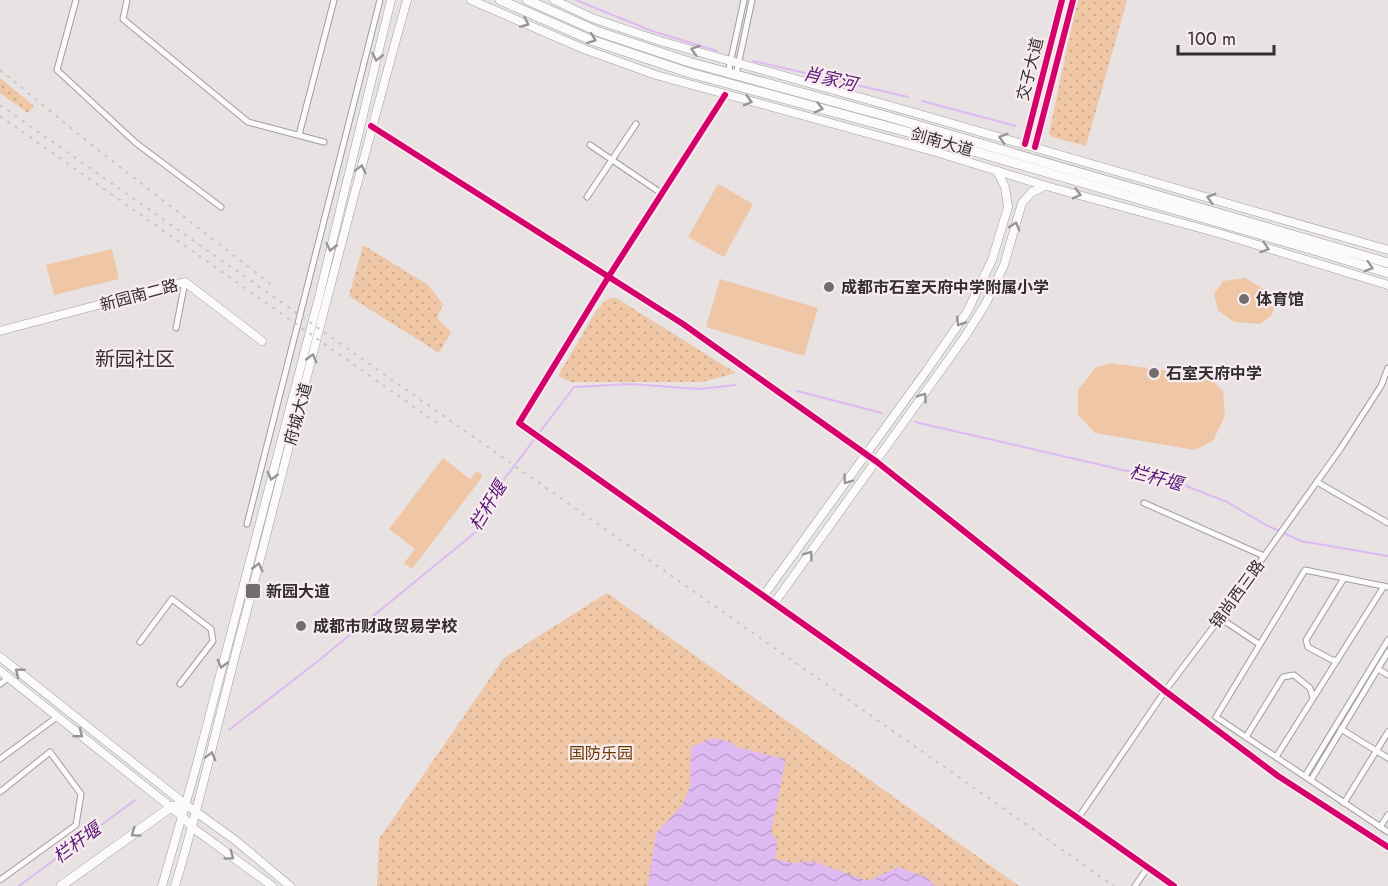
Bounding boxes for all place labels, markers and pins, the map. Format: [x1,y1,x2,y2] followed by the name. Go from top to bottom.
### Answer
[841,276,1049,299] place label: 成都市石室天府中学附属小学
[822,280,836,294] marker: 成都市石室天府中学附属小学
[1256,288,1304,311] place label: 体育馆
[1237,292,1251,306] marker: 体育馆
[1166,362,1262,385] place label: 石室天府中学
[1147,366,1161,380] marker: 石室天府中学
[266,580,330,603] place label: 新园大道
[244,582,262,600] marker: 新园大道
[313,615,458,638] place label: 成都市财政贸易学校
[294,619,308,633] marker: 成都市财政贸易学校

